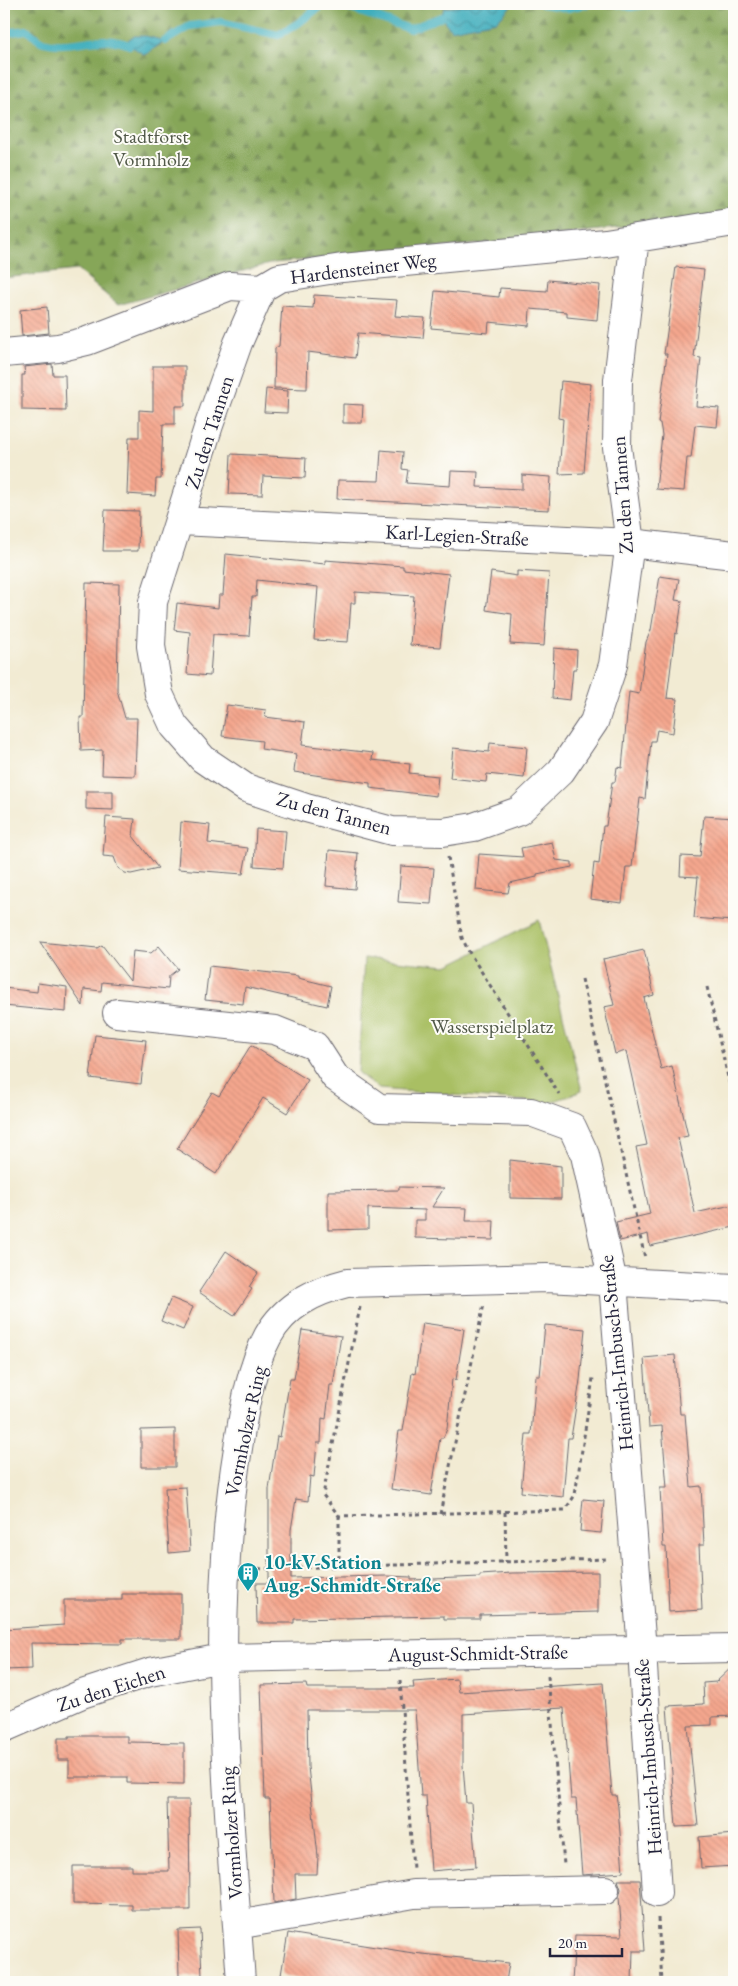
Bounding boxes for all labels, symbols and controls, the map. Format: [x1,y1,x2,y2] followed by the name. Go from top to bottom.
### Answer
[113,123,189,172] park label: Stadtforst Vormholz
[289,246,438,290] street label: Hardensteiner Weg
[178,372,240,492] street label: Zu den Tannen
[605,435,639,555] street label: Zu den Tannen
[385,518,530,552] street label: Karl-Legien-Straße
[274,785,395,841] street label: Zu den Tannen
[431,1013,554,1039] park label: Wasserspielplatz
[593,1254,639,1452] street label: Heinrich-Imbusch-Straße
[218,1363,272,1499] street label: Vormholzer Ring
[263,1549,441,1598] place label: 10-kV-Station Aug.-Schmidt-Straße
[236,1561,260,1592] building icon: 10-kV-Station Aug.-Schmidt-Straße
[387,1638,568,1668] street label: August-Schmidt-Straße
[54,1658,169,1718] street label: Zu den Eichen
[628,1658,668,1856] street label: Heinrich-Imbusch-Straße
[213,1766,249,1900] street label: Vormholzer Ring
[550,1926,623,1958] scale bar
[558,1933,587,1952] text: 20 m

